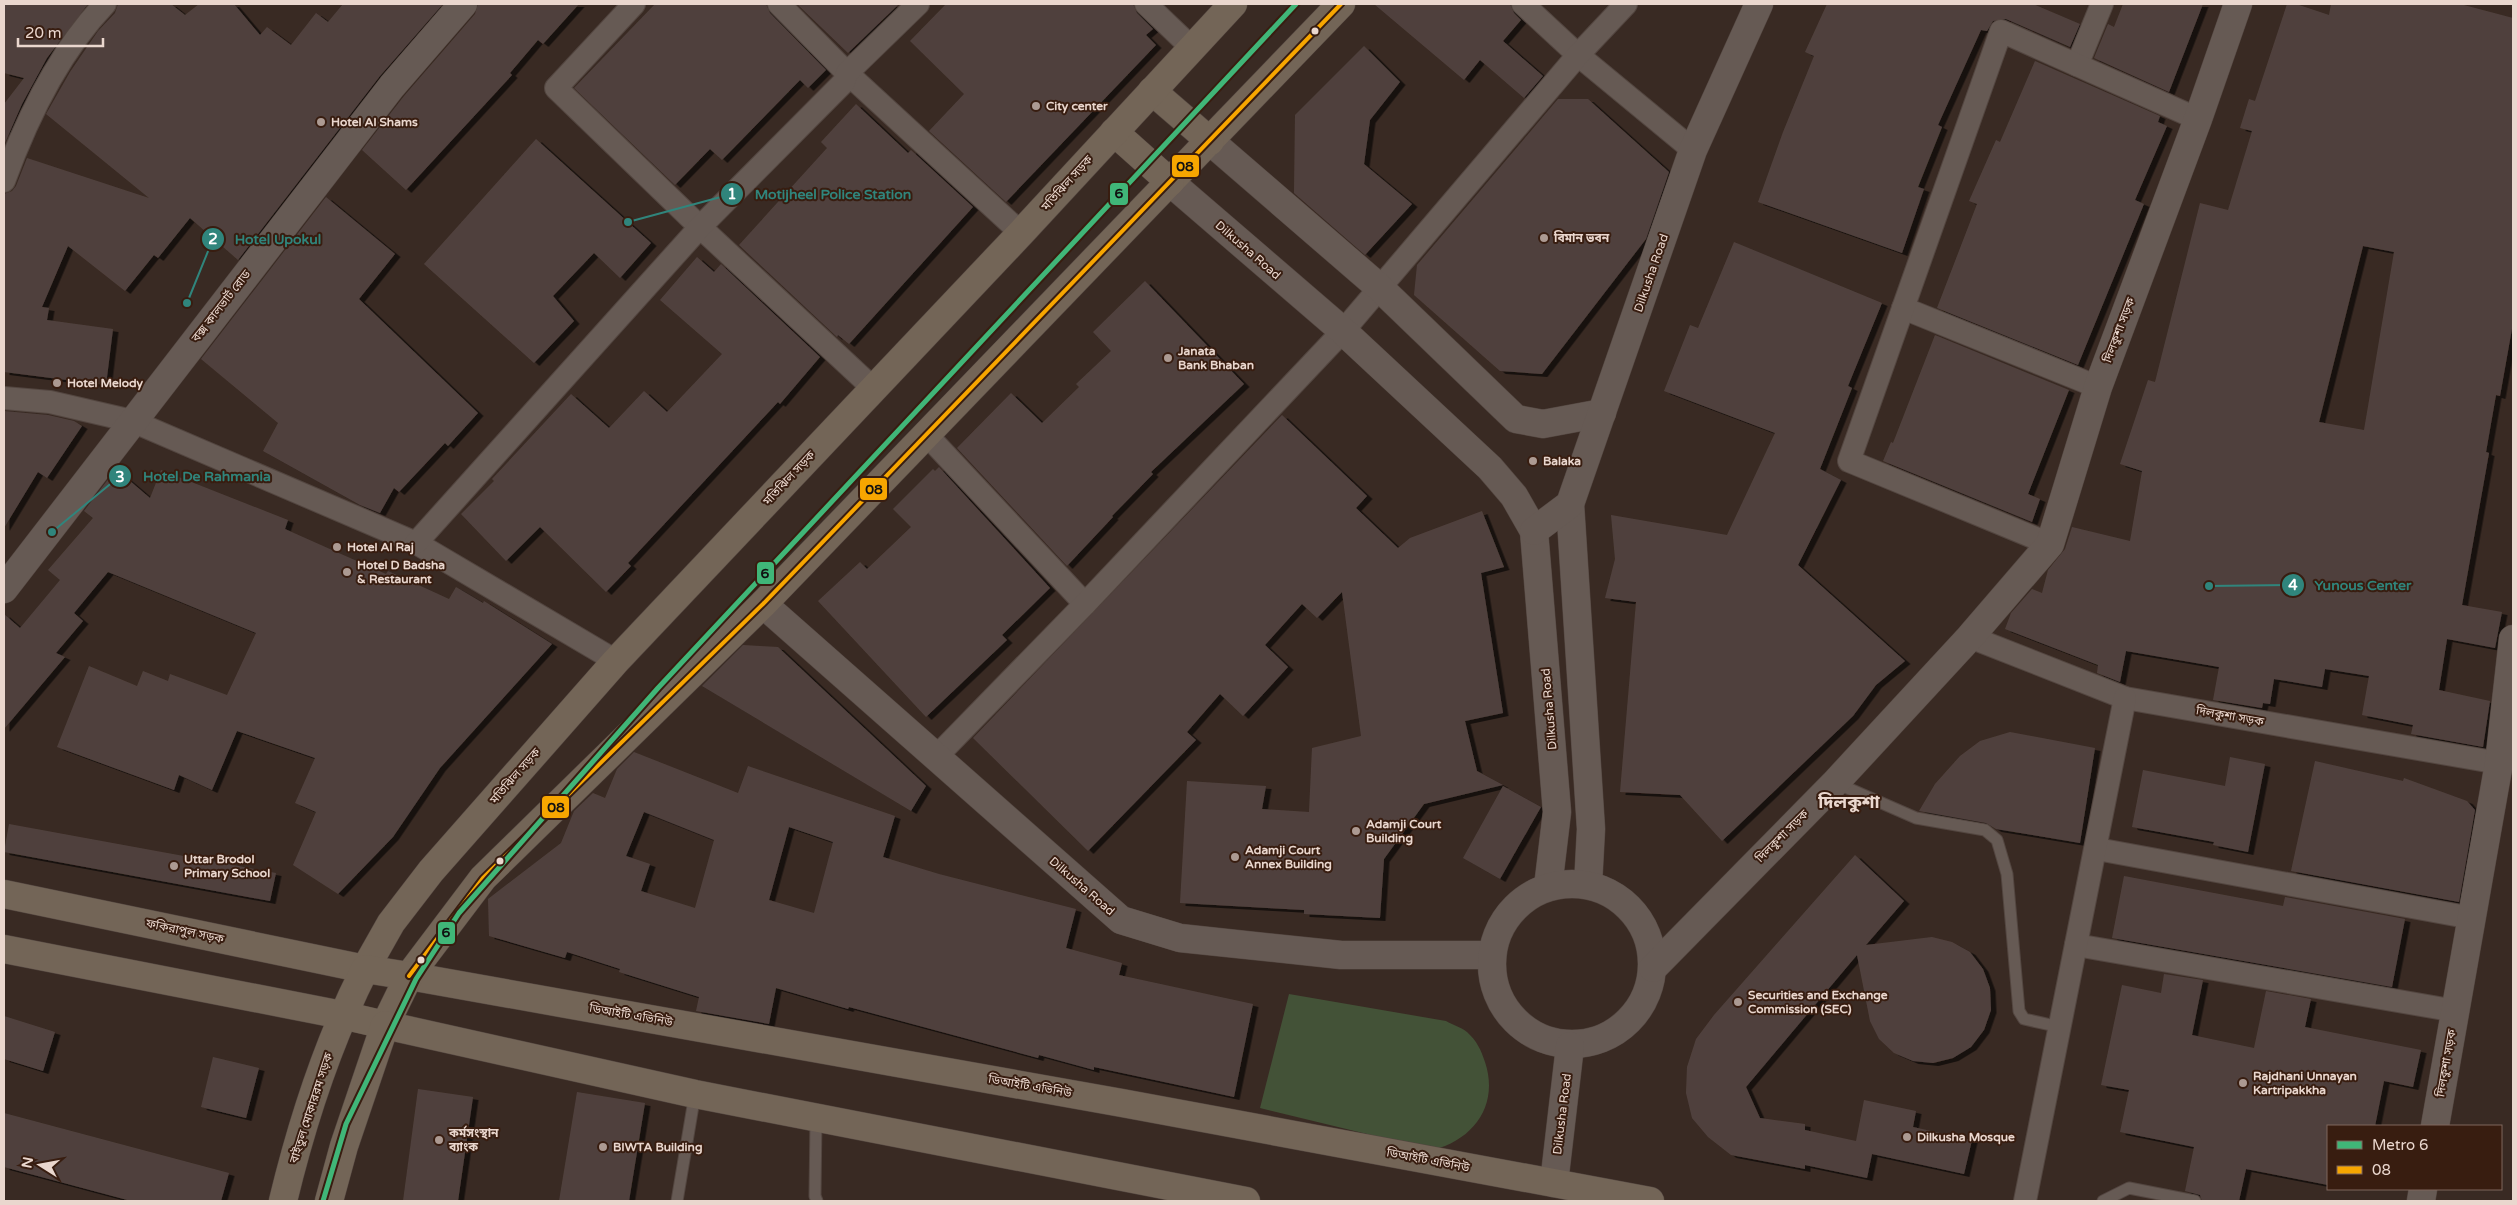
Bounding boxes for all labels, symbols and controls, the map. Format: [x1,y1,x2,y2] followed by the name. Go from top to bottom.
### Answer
[18,15,102,47] scale bar
[25,24,62,42] text: 20 m
[1310,26,1320,36] unlabelled marker
[1046,99,1108,114] place label: City center
[1030,100,1042,112] marker: City center
[331,115,418,129] place label: Hotel Al Shams
[315,116,327,128] marker: Hotel Al Shams
[1037,152,1096,214] street label: মতিঝিল সড়ক
[1171,154,1200,178] line badge: 08
[1176,158,1194,175] text: 08
[720,179,921,208] callout: Motijheel Police Station
[1109,182,1129,206] line badge: 6
[727,185,737,203] text: 1
[1115,185,1124,202] text: 6
[755,186,911,203] text: Motijheel Police Station
[1213,218,1283,282] street label: Dilkusha Road
[200,225,332,254] callout: Hotel Upokul
[208,230,218,248] text: 2
[1553,230,1610,245] place label: বিমান ভবন
[235,231,321,248] text: Hotel Upokul
[1538,232,1550,244] marker: বিমান ভবন
[1631,232,1671,314] street label: Dilkusha Road
[187,266,254,345] street label: বক্স কালভার্ট রোড
[2099,295,2139,366] street label: দিলকুশা সড়ক
[1177,344,1254,372] place label: Janata Bank Bhaban
[1162,352,1174,364] marker: Janata Bank Bhaban
[67,376,144,391] place label: Hotel Melody
[51,377,63,389] marker: Hotel Melody
[759,447,818,509] street label: মতিঝিল সড়ক
[1543,454,1581,468] place label: Balaka
[1527,455,1539,467] marker: Balaka
[108,462,281,491] callout: Hotel De Rahmania
[115,468,125,486] text: 3
[143,468,271,485] text: Hotel De Rahmania
[859,477,888,501] line badge: 08
[865,481,883,498] text: 08
[347,540,414,555] place label: Hotel Al Raj
[331,541,343,553] marker: Hotel Al Raj
[357,558,445,586] place label: Hotel D Badsha & Restaurant
[756,561,775,585] line badge: 6
[761,565,770,582] text: 6
[341,566,353,578] marker: Hotel D Badsha & Restaurant
[2280,570,2422,599] callout: Yunous Center
[2288,576,2298,594] text: 4
[2315,577,2412,594] text: Yunous Center
[1538,668,1560,750] street label: Dilkusha Road
[2194,702,2265,730] street label: দিলকুশা সড়ক
[486,744,543,808] street label: মতিঝিল সড়ক
[1817,791,1881,813] district label: দিলকুশা
[541,795,570,819] line badge: 08
[547,799,565,816] text: 08
[1751,806,1812,867] street label: দিলকুশা সড়ক
[1366,817,1442,846] place label: Adamji Court Building
[1350,825,1362,837] marker: Adamji Court Building
[1245,843,1332,872] place label: Adamji Court Annex Building
[1229,851,1241,863] marker: Adamji Court Annex Building
[184,852,270,881] place label: Uttar Brodol Primary School
[1047,854,1117,918] street label: Dilkusha Road
[495,856,505,866] unlabelled marker
[168,860,180,872] marker: Uttar Brodol Primary School
[144,915,226,947] street label: ফকিরাপুল সড়ক
[437,921,456,945] line badge: 6
[442,924,451,941] text: 6
[416,955,426,965] unlabelled marker
[1748,988,1888,1016] place label: Securities and Exchange Commission (SEC)
[1732,996,1744,1008] marker: Securities and Exchange Commission (SEC)
[587,1000,674,1029] street label: ডিআইটি এভিনিউ
[2432,1028,2460,1099] street label: দিলকুশা সড়ক
[285,1050,337,1166] street label: বাইতুল মোকাররম সড়ক
[2253,1069,2357,1098] place label: Rajdhani Unnayan Kartripakkha
[986,1071,1073,1100] street label: ডিআইটি এভিনিউ
[1550,1073,1574,1155] street label: Dilkusha Road
[2237,1077,2249,1089] marker: Rajdhani Unnayan Kartripakkha
[448,1125,499,1154] place label: কর্মসংস্থান ব্যাংক
[2327,1125,2502,1190] legend
[1917,1130,2015,1145] place label: Dilkusha Mosque
[1901,1131,1913,1143] marker: Dilkusha Mosque
[433,1134,445,1146] marker: কর্মসংস্থান ব্যাংক
[2372,1136,2428,1154] text: Metro 6
[15,1140,65,1190] north arrow
[613,1140,702,1155] place label: BIWTA Building
[597,1141,609,1153] marker: BIWTA Building
[1384,1144,1471,1175] street label: ডিআইটি এভিনিউ
[18,1155,37,1170] text: N
[2372,1161,2391,1179] text: 08

